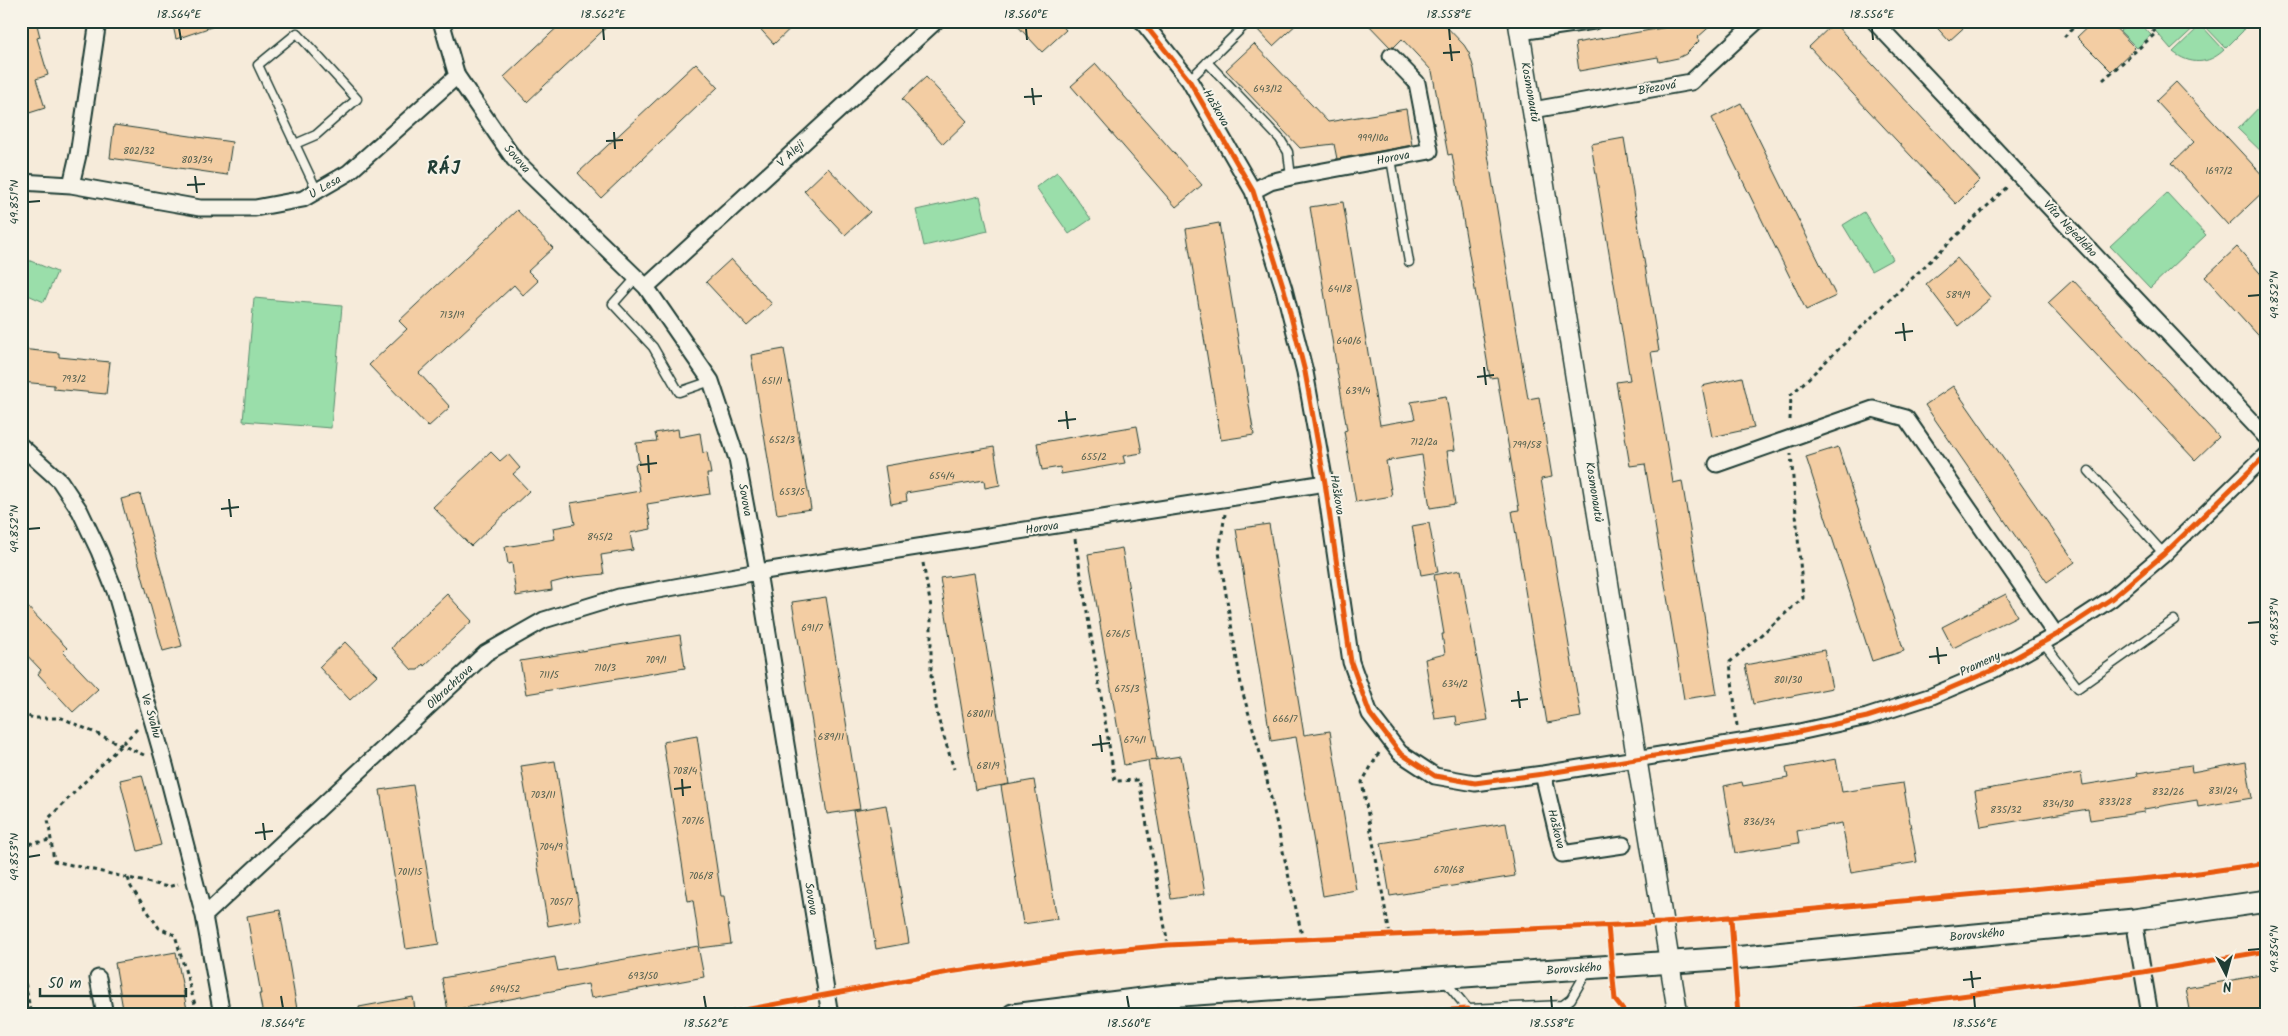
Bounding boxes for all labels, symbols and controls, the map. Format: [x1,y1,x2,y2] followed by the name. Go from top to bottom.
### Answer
[157,5,202,24] text: 18.564°E
[580,5,626,24] text: 18.562°E
[1004,5,1049,24] text: 18.560°E
[1426,5,1472,24] text: 18.558°E
[1850,5,1895,24] text: 18.556°E
[1515,60,1545,124] street label: Kosmonautů
[1636,75,1679,101] street label: Březová
[1253,81,1283,97] house number: 643/12
[1198,86,1235,131] street label: Haškova
[1357,130,1389,146] house number: 999/10a
[773,135,810,172] street label: V Aleji
[499,140,535,178] street label: Sovova
[123,143,155,159] house number: 802/32
[1375,145,1412,171] street label: Horova
[181,152,213,168] house number: 803/34
[427,155,461,184] district label: RÁJ
[2205,163,2233,179] house number: 1697/2
[305,170,345,204] street label: U Lesa
[5,180,24,224] text: 49.851°N
[2038,196,2102,262] street label: Víta Nejedlého
[2265,271,2284,319] text: 49.852°N
[1328,281,1353,297] house number: 641/8
[1946,287,1970,303] house number: 589/9
[439,307,465,323] house number: 713/19
[1336,333,1362,349] house number: 640/6
[62,371,86,387] house number: 793/2
[762,373,782,389] house number: 651/1
[1345,383,1371,399] house number: 639/4
[769,432,795,448] house number: 652/3
[1410,434,1438,450] house number: 712/2a
[1512,437,1543,453] house number: 799/58
[1081,449,1107,465] house number: 655/2
[1580,460,1608,524] street label: Kosmonautů
[929,468,955,484] house number: 654/4
[1324,473,1350,517] street label: Haškova
[733,482,757,518] street label: Sovova
[779,484,805,500] house number: 653/5
[5,505,24,553] text: 49.852°N
[1024,516,1060,540] street label: Horova
[587,529,613,545] house number: 845/2
[2265,598,2284,646] text: 49.853°N
[801,620,823,636] house number: 691/7
[1106,626,1131,642] house number: 676/5
[1956,646,2004,682] street label: Prameny
[645,652,667,668] house number: 709/1
[422,660,478,714] street label: Olbrachtova
[594,660,616,676] house number: 710/3
[539,667,560,683] house number: 711/5
[1774,672,1802,688] house number: 801/30
[1442,676,1468,692] house number: 634/2
[1115,681,1140,697] house number: 675/3
[136,691,167,741] street label: Ve Svahu
[967,706,993,722] house number: 680/11
[1273,711,1298,727] house number: 666/7
[818,729,844,745] house number: 689/11
[1124,732,1146,748] house number: 674/1
[976,758,1000,774] house number: 681/9
[673,763,698,779] house number: 708/4
[2208,783,2238,799] house number: 831/24
[2152,784,2184,800] house number: 832/26
[530,787,556,803] house number: 703/11
[2099,794,2132,810] house number: 833/28
[2042,796,2074,812] house number: 834/30
[1990,802,2022,818] house number: 835/32
[1542,807,1570,851] street label: Haškova
[681,813,705,829] house number: 707/6
[1743,814,1776,830] house number: 836/34
[5,833,24,881] text: 49.853°N
[539,839,563,855] house number: 704/9
[1434,862,1465,878] house number: 670/68
[398,864,423,880] house number: 701/15
[689,868,714,884] house number: 706/8
[799,881,823,917] street label: Sovova
[549,894,573,910] house number: 705/7
[1949,923,2005,947] street label: Borovského
[2265,925,2284,973] text: 49.854°N
[2200,948,2250,998] north arrow
[1546,958,1602,980] street label: Borovského
[40,966,186,998] scale bar
[628,968,658,984] house number: 693/50
[48,972,82,996] text: 50 m
[2222,975,2233,997] text: N
[490,981,521,997] house number: 694/52
[261,1014,306,1033] text: 18.564°E
[683,1014,729,1033] text: 18.562°E
[1107,1014,1152,1033] text: 18.560°E
[1529,1014,1575,1033] text: 18.558°E
[1953,1014,1998,1033] text: 18.556°E

